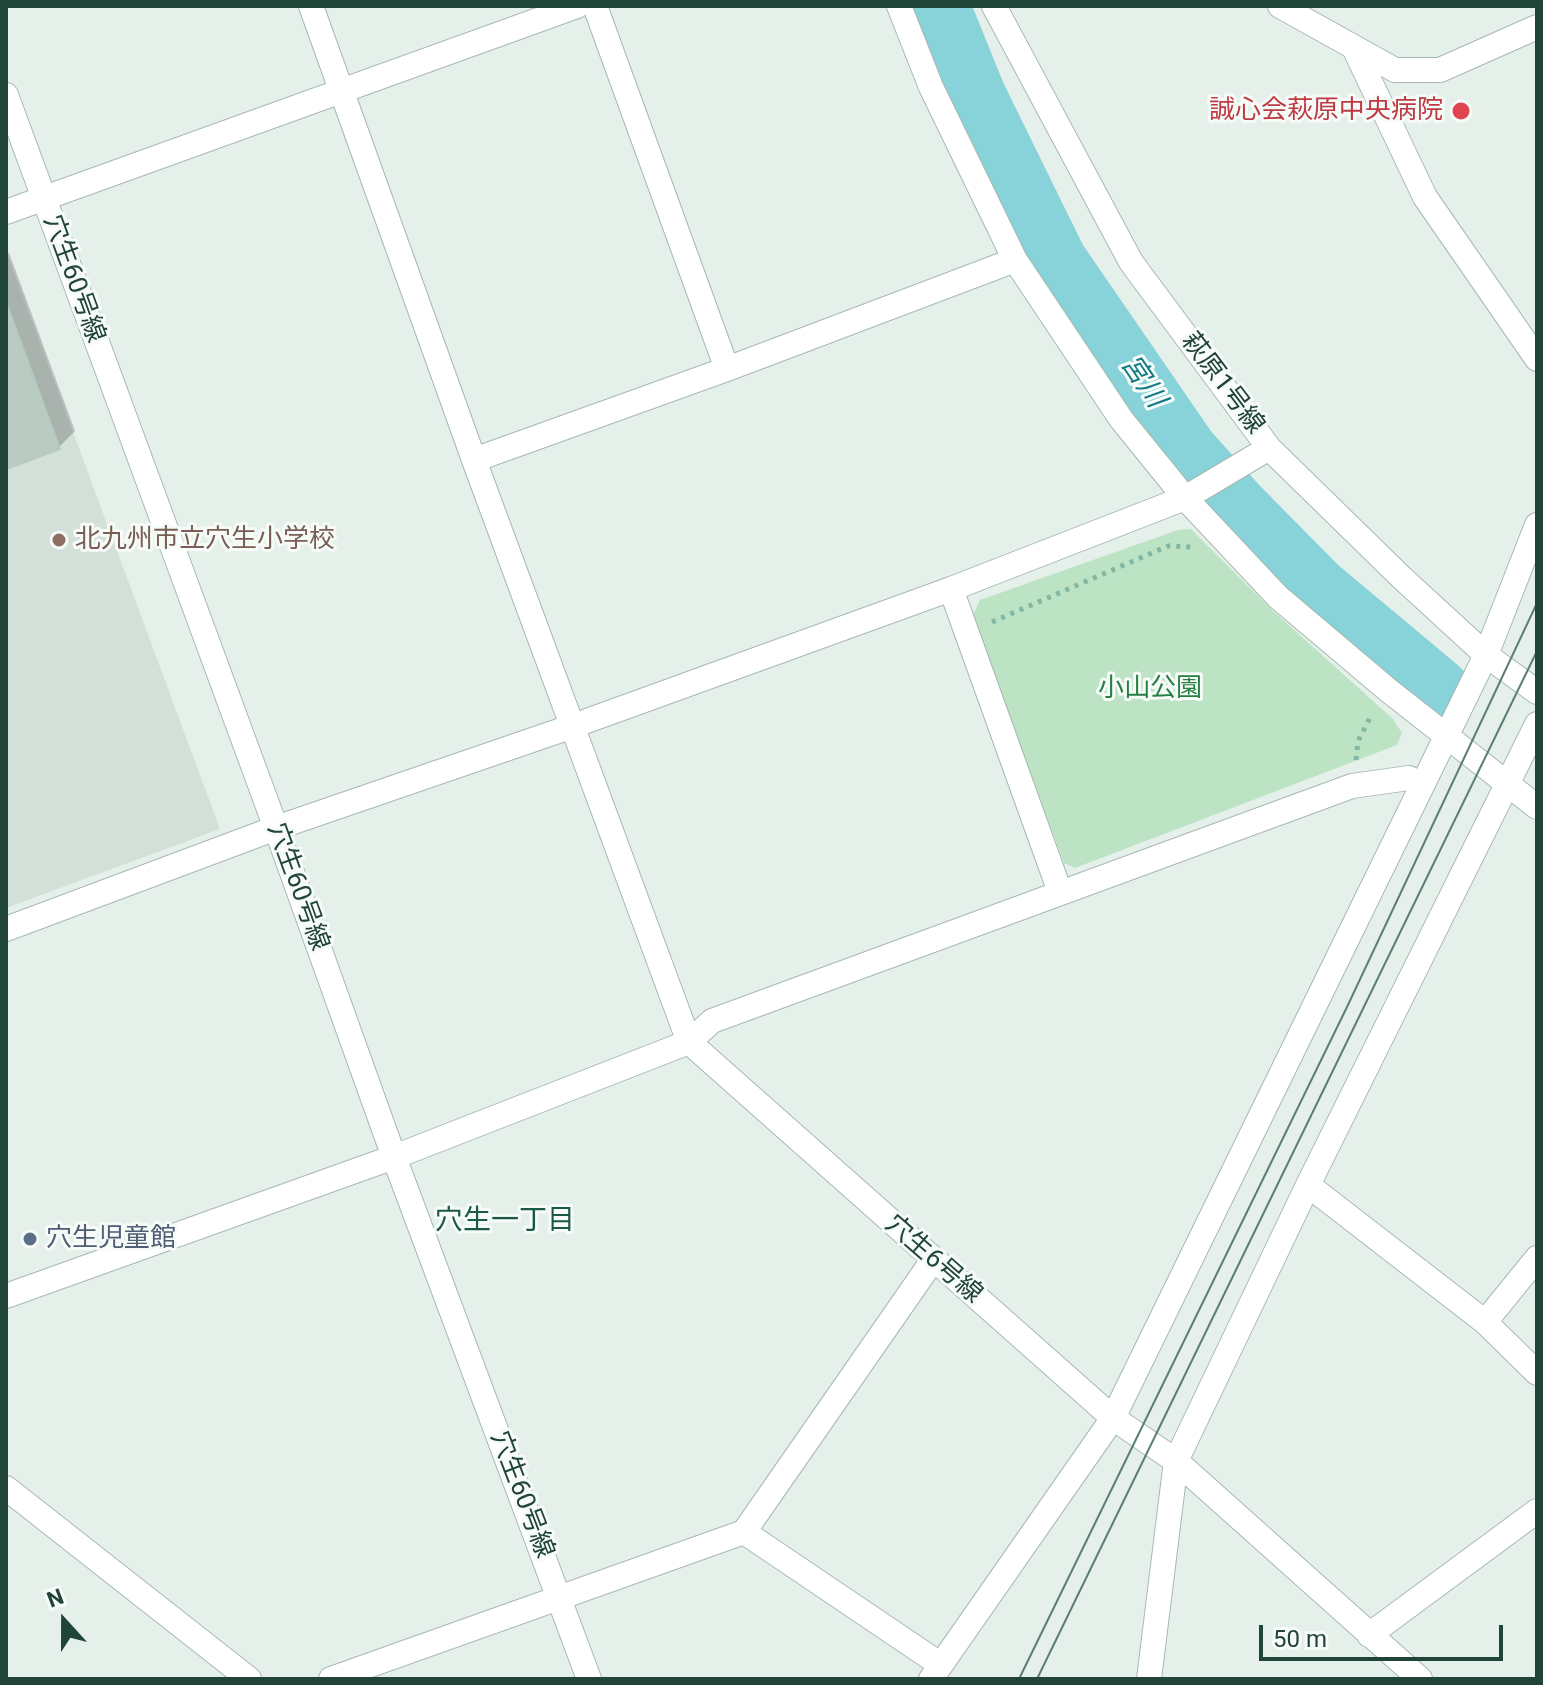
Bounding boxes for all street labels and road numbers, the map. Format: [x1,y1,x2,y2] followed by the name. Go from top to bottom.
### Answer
[36,211,110,347] street label: 穴生60号線
[1174,327,1270,441] street label: 萩原1号線
[260,819,334,955] street label: 穴生60号線
[878,1209,988,1311] street label: 穴生6号線
[483,1427,559,1563] street label: 穴生60号線

